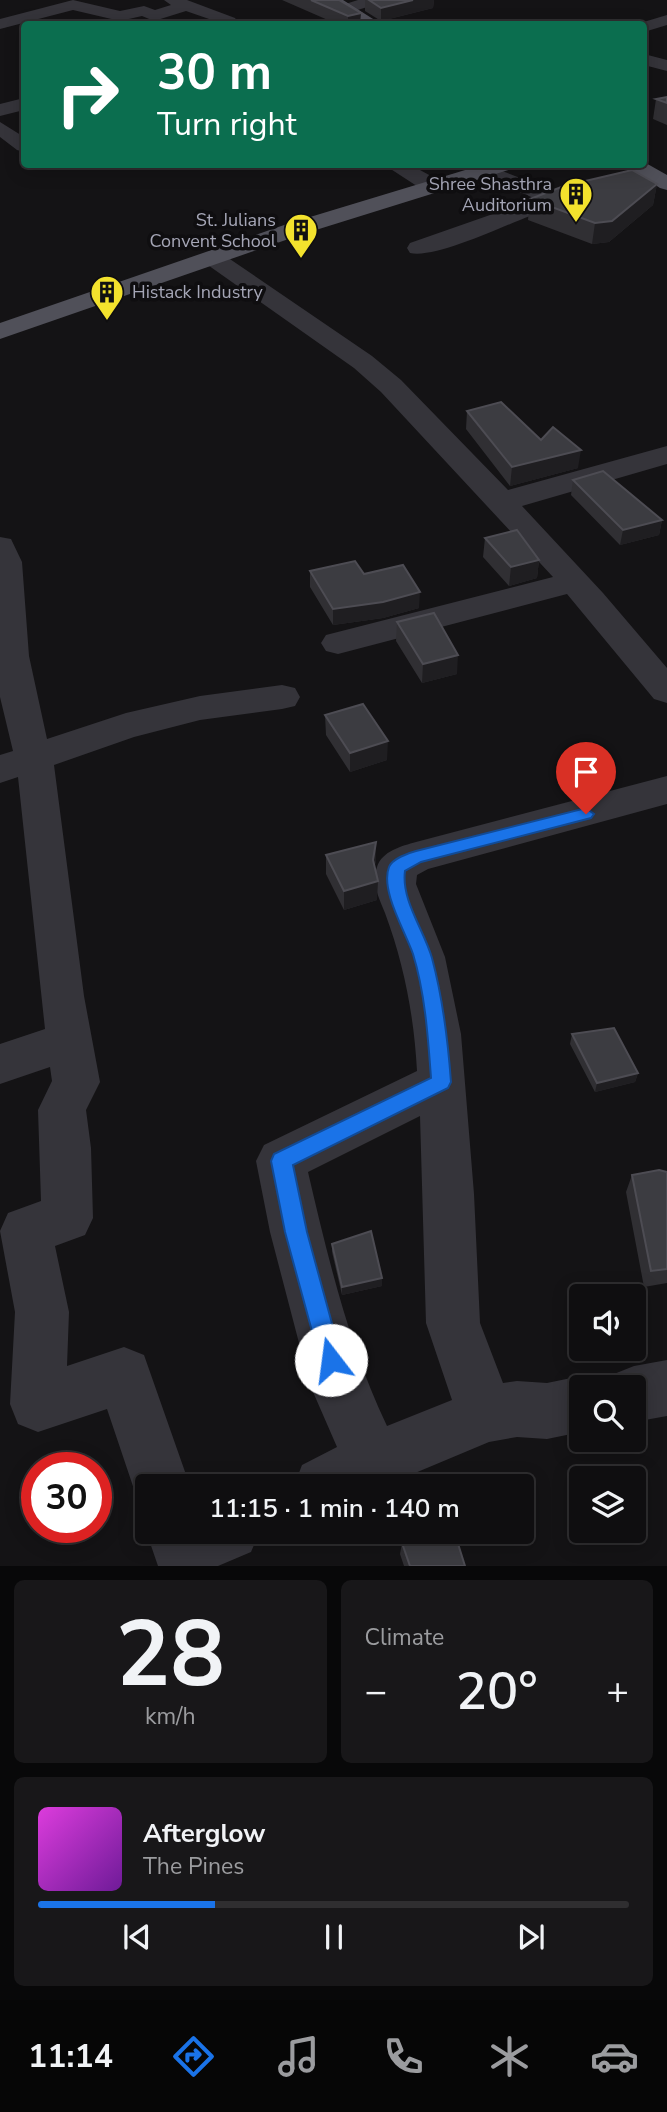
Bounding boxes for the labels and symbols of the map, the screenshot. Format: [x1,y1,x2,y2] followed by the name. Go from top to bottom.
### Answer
[429,172,552,217] place label: Shree Shasthra Auditorium
[557,175,595,224] building icon: Shree Shasthra Auditorium
[150,208,277,253] place label: St. Julians Convent School
[282,211,320,260] building icon: St. Julians Convent School
[88,273,126,322] building icon: Histack Industry
[132,280,264,304] place label: Histack Industry
[556,742,616,814] pin
[294,1323,368,1397] position arrow
[21,1452,112,1543] speed limit sign: 30

